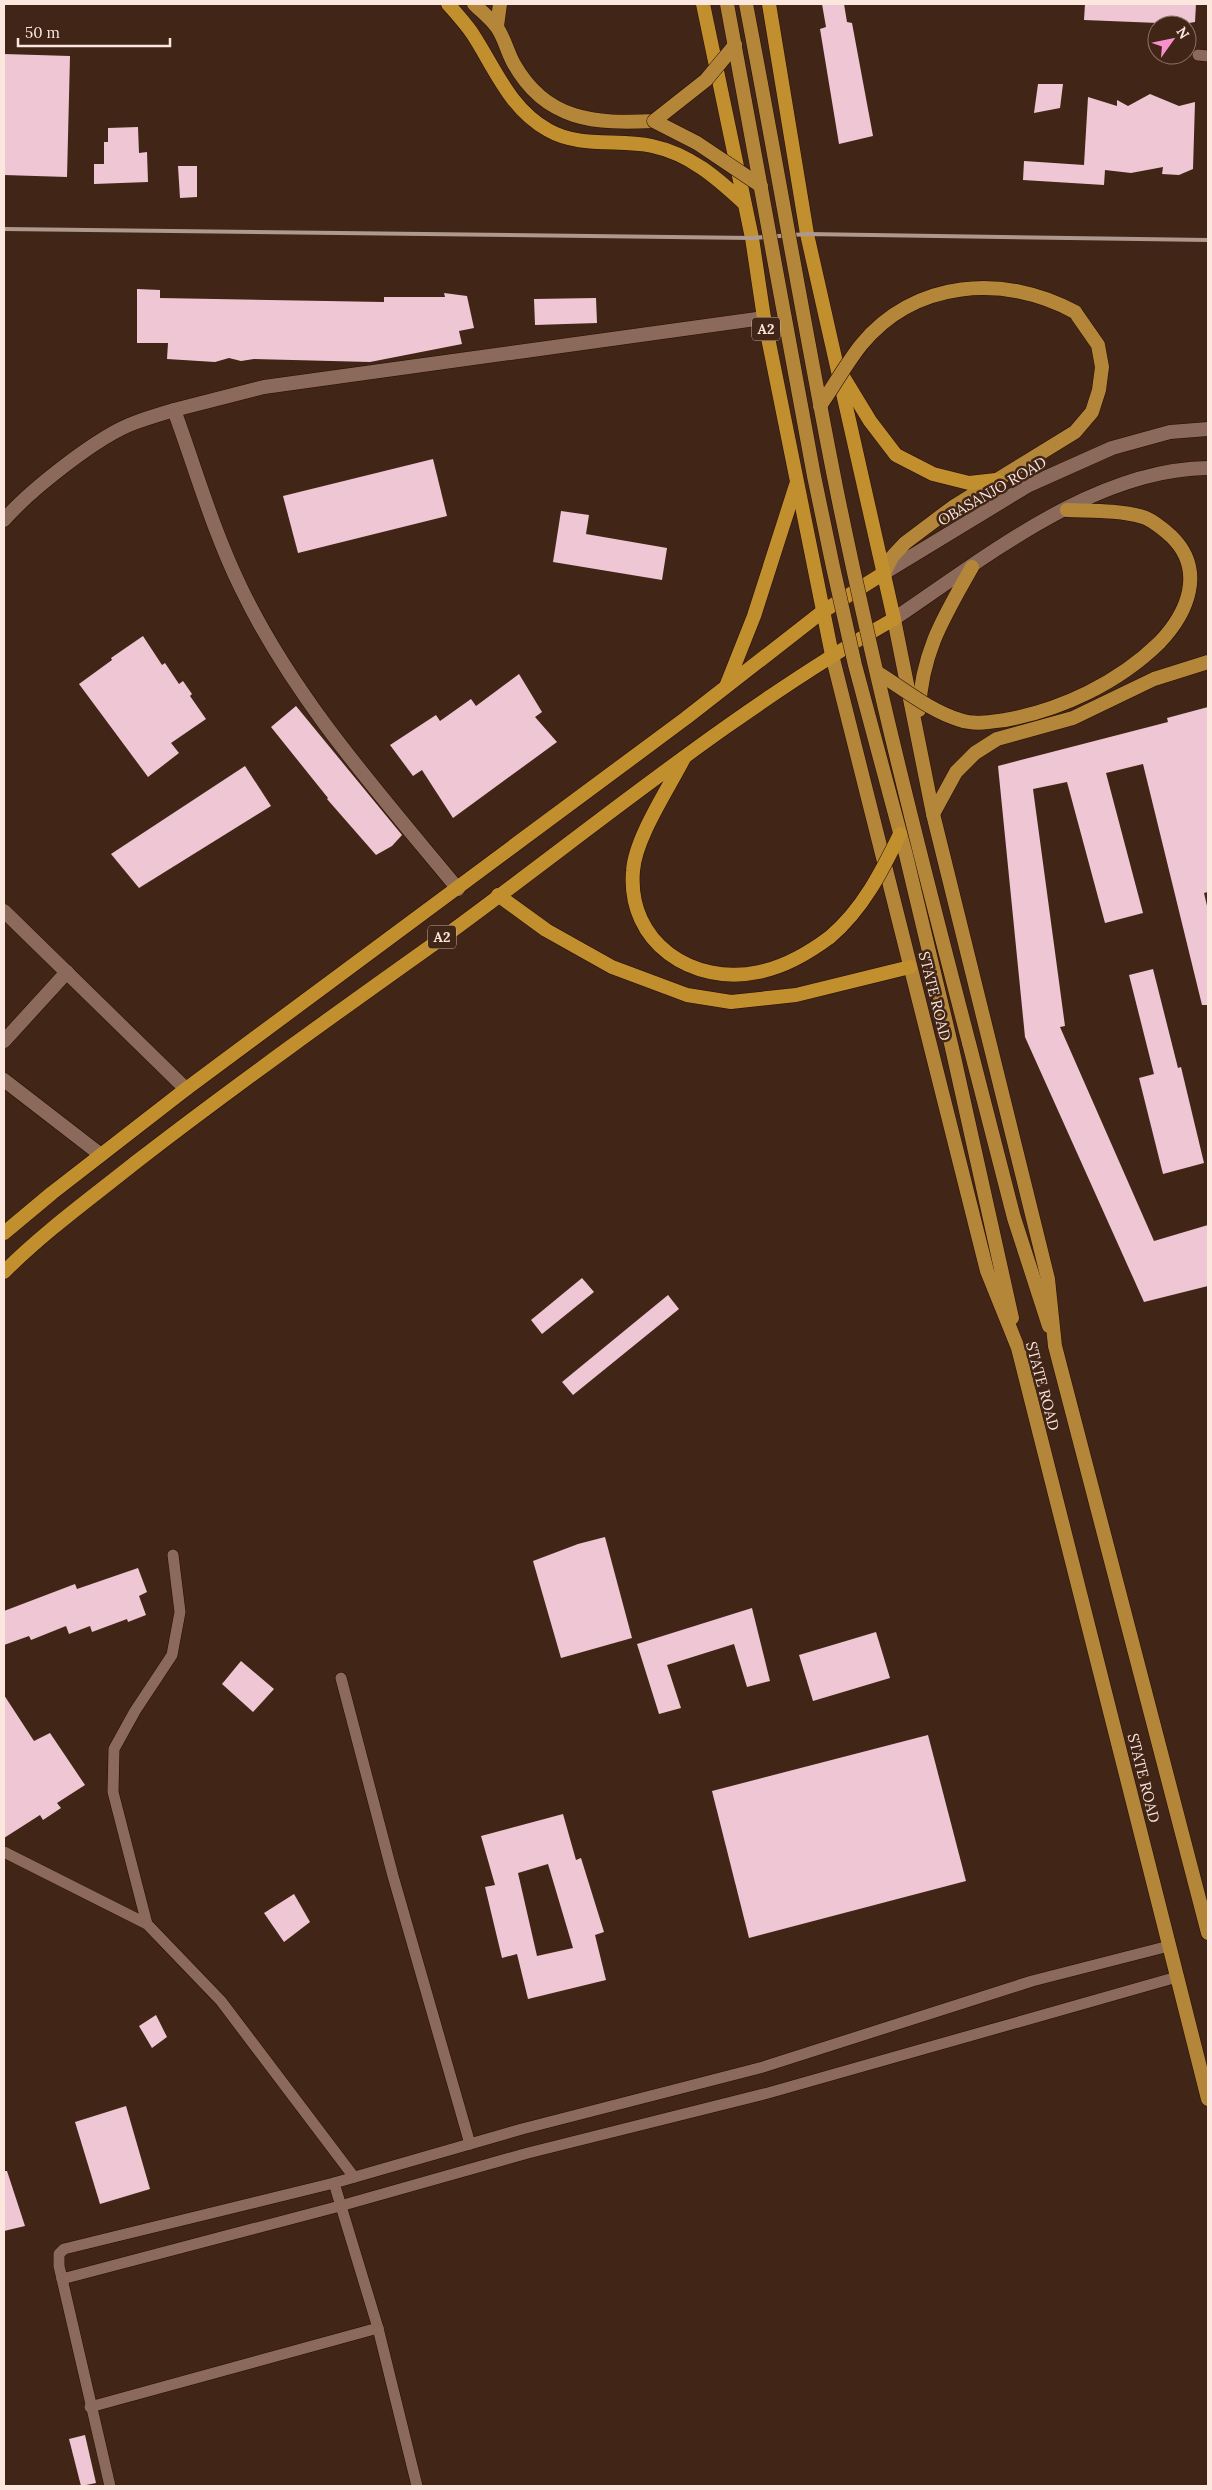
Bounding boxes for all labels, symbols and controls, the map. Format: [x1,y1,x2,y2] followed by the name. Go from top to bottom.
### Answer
[18,15,170,47] scale bar
[1147,15,1197,65] north arrow
[25,23,60,42] text: 50 m
[1172,23,1193,43] text: N
[752,318,780,340] road number: A2
[934,452,1050,530] street label: OBASANJO ROAD
[428,926,456,949] road number: A2
[915,949,955,1043] street label: STATE ROAD
[1022,1339,1064,1433] street label: STATE ROAD
[1124,1731,1164,1825] street label: STATE ROAD

